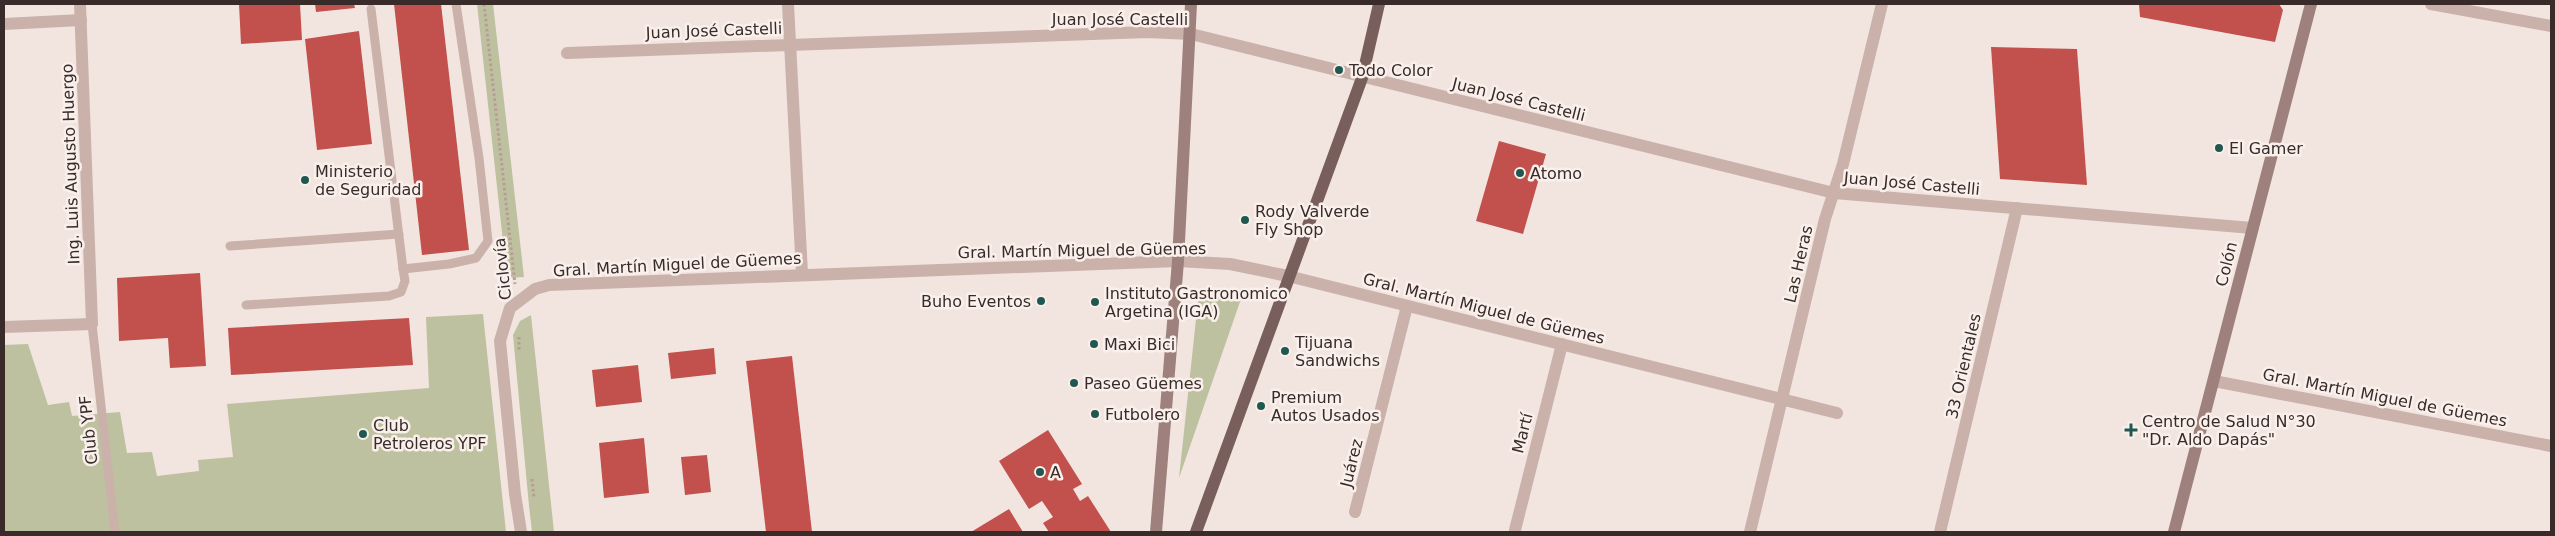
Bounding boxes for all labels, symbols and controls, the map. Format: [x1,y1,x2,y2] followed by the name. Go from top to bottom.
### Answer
[1051,10,1188,29] street label: Juan José Castelli
[645,19,783,42] street label: Juan José Castelli
[1348,61,1433,80] place label: Todo Color
[57,63,84,265] street label: Ing. Luis Augusto Huergo
[1333,64,1345,76] marker: Todo Color
[1449,74,1587,125] street label: Juan José Castelli
[2229,139,2303,158] place label: El Gamer
[2213,142,2225,154] marker: El Gamer
[315,162,422,199] place label: Ministerio de Seguridad
[1530,164,1582,183] place label: Atomo
[1514,167,1526,179] marker: Atomo
[1842,168,1981,199] street label: Juan José Castelli
[299,174,311,186] marker: Ministerio de Seguridad
[1255,202,1369,239] place label: Rody Valverde Fly Shop
[1239,214,1251,226] marker: Rody Valverde Fly Shop
[1780,224,1817,305] street label: Las Heras
[490,237,515,301] street label: Ciclovía
[958,239,1206,262] street label: Gral. Martín Miguel de Güemes
[2212,240,2241,288] street label: Colón
[552,249,802,280] street label: Gral. Martín Miguel de Güemes
[1361,269,1607,348] street label: Gral. Martín Miguel de Güemes
[1105,284,1288,321] place label: Instituto Gastronomico Argetina (IGA)
[921,292,1031,311] place label: Buho Eventos
[1035,295,1047,307] marker: Buho Eventos
[1089,296,1101,308] marker: Instituto Gastronomico Argetina (IGA)
[1942,311,1985,421] street label: 33 Orientales
[1294,333,1380,370] place label: Tijuana Sandwichs
[1104,335,1175,354] place label: Maxi Bici
[1088,338,1100,350] marker: Maxi Bici
[1279,345,1291,357] marker: Tijuana Sandwichs
[2261,364,2509,431] street label: Gral. Martín Miguel de Güemes
[1084,374,1202,393] place label: Paseo Güemes
[1068,377,1080,389] marker: Paseo Güemes
[1271,388,1380,425] place label: Premium Autos Usados
[75,394,102,466] street label: Club YPF
[1255,400,1267,412] marker: Premium Autos Usados
[1105,405,1180,424] place label: Futbolero
[1089,408,1101,420] marker: Futbolero
[1508,410,1537,455] street label: Martí
[2142,412,2316,449] place label: Centro de Salud N°30 "Dr. Aldo Dapás"
[373,416,487,453] place label: Club Petroleros YPF
[2124,423,2138,437] marker: Centro de Salud N°30 "Dr. Aldo Dapás"
[357,428,369,440] marker: Club Petroleros YPF
[1336,437,1367,490] street label: Juárez
[1050,463,1061,482] place label: A
[1034,466,1046,478] marker: A

